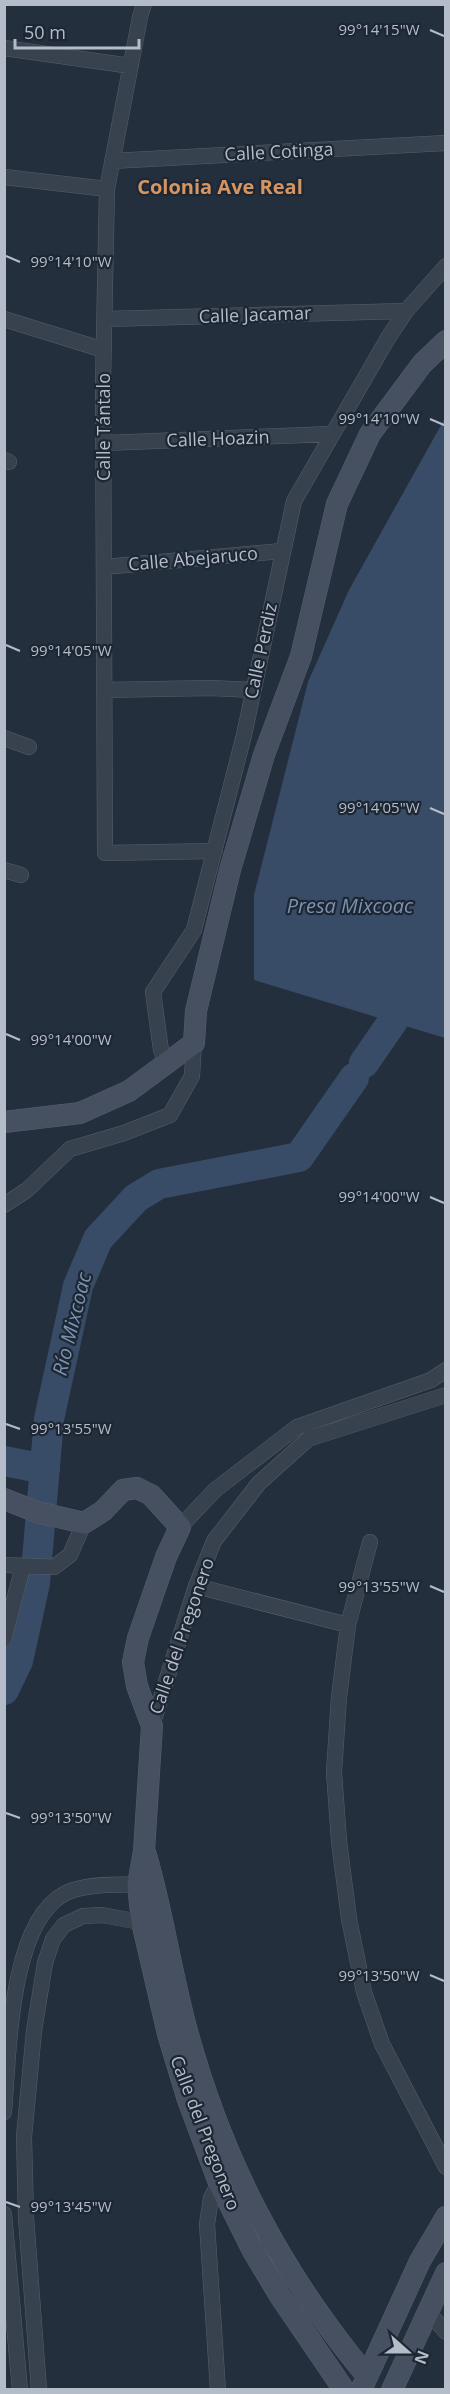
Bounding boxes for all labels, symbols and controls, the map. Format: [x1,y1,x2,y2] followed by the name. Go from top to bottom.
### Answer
[15,12,140,50] scale bar
[339,19,420,39] text: 99°14'15"W
[24,20,66,44] text: 50 m
[224,136,334,166] street label: Calle Cotinga
[137,173,303,200] district label: Colonia Ave Real
[31,251,112,271] text: 99°14'10"W
[198,300,312,328] street label: Calle Jacamar
[91,373,115,481] street label: Calle Tántalo
[339,408,420,428] text: 99°14'10"W
[166,424,270,452] street label: Calle Hoazin
[127,540,259,576] street label: Calle Abejaruco
[238,601,282,701] street label: Calle Perdiz
[31,640,112,660] text: 99°14'05"W
[339,797,420,817] text: 99°14'05"W
[287,892,414,919] water label: Presa Mixcoac
[31,1029,112,1049] text: 99°14'00"W
[339,1186,420,1206] text: 99°14'00"W
[46,1269,98,1378] water label: Río Mixcoac
[31,1418,112,1438] text: 99°13'55"W
[143,1554,219,1717] street label: Calle del Pregonero
[339,1576,420,1596] text: 99°13'55"W
[31,1807,112,1827] text: 99°13'50"W
[339,1965,420,1985] text: 99°13'50"W
[165,2052,246,2213] street label: Calle del Pregonero
[31,2196,112,2216] text: 99°13'45"W
[378,2322,438,2382] north arrow
[409,2347,435,2367] text: N

